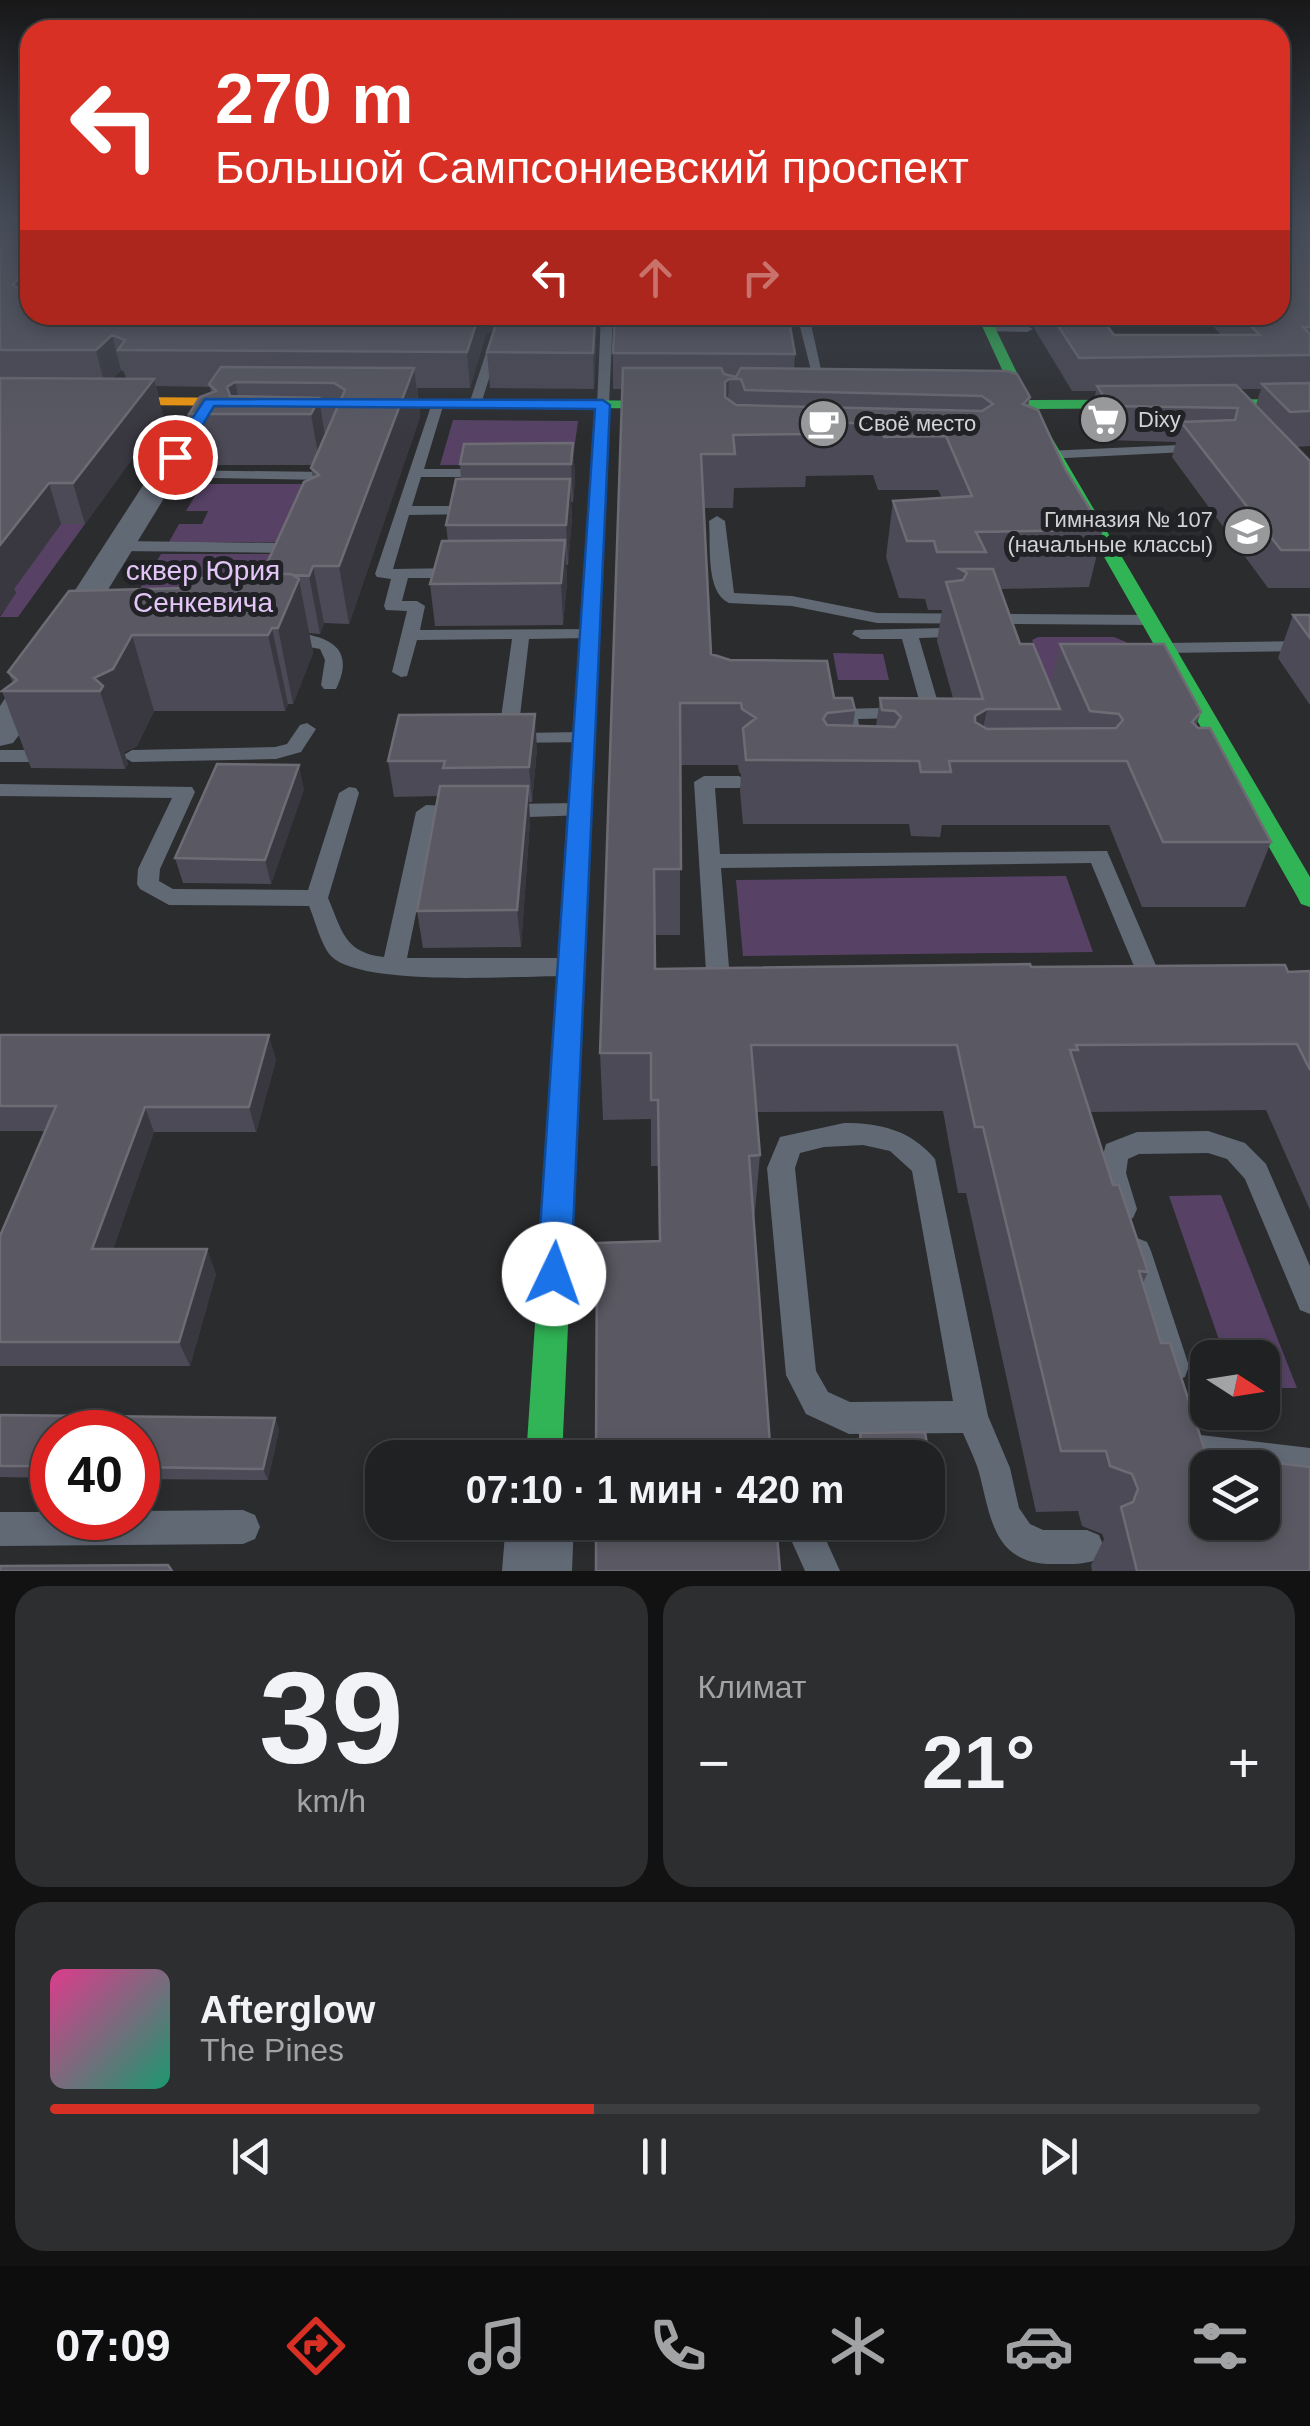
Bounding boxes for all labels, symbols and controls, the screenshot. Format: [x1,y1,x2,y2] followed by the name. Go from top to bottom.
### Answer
[50,60,180,190] icon: left
[215,60,413,138] text: 270 m
[215,142,969,193] text: Большой Сампсониевский проспект
[523,250,578,305] icon: left
[628,250,683,305] icon: ahead
[733,250,788,305] icon: right
[1077,393,1129,445] supermarket icon: Dixy
[797,397,849,449] cafe icon: Своё место
[1138,407,1181,432] place label: Dixy
[858,411,976,436] place label: Своё место
[133,415,218,500] pin
[148,430,203,485] icon: arrive
[1222,506,1274,558] school or university icon: Гимназия № 107 (начальные классы)
[1007,507,1213,557] place label: Гимназия № 107 (начальные классы)
[126,555,280,618] park label: сквер Юрия Сенкевича
[502,1222,606,1326] position arrow
[1190,1340,1280,1430] north arrow
[1190,1340,1280,1540] map controls
[30,1410,160,1540] speed limit sign: 40
[1190,1450,1280,1540] button: layers
[466,1469,844,1511] text: 07:10 · 1 мин · 420 m
[259,1645,404,1791] text: 39
[698,1669,806,1705] text: Климат
[922,1720,1035,1804] text: 21°
[698,1732,730,1794] text: −
[1228,1732,1260,1794] text: +
[297,1783,366,1819] text: km/h
[200,1989,375,2031] text: Afterglow
[200,2032,344,2068] text: The Pines
[224,2129,279,2184] icon: previous
[627,2129,682,2184] icon: pause
[1031,2129,1086,2184] icon: next
[281,2311,351,2381] icon: directions
[462,2311,532,2381] icon: music
[643,2311,713,2381] icon: phone
[823,2311,893,2381] icon: climate
[1004,2311,1074,2381] icon: car
[1185,2311,1255,2381] icon: filters
[55,2320,170,2371] text: 07:09

